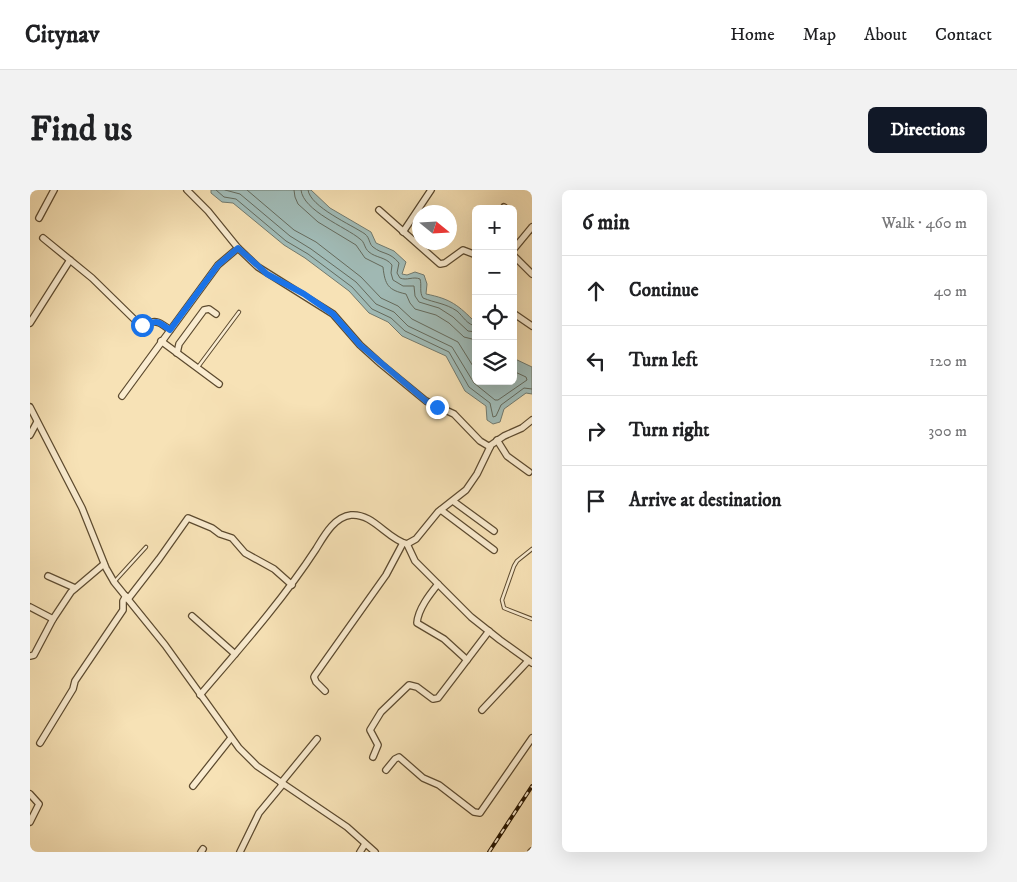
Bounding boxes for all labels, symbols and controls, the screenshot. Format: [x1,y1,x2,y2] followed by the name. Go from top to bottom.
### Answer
[25,20,99,50] text: Citynav
[730,24,775,46] text: Home
[803,24,836,46] text: Map
[864,24,907,46] text: About
[935,24,992,46] text: Contact
[868,107,987,153] button: Directions
[30,108,132,152] text: Find us
[412,205,457,250] north arrow
[472,205,517,385] map controls
[472,205,517,250] button: +
[582,210,630,236] text: 6 min
[881,213,967,233] text: Walk · 460 m
[472,250,517,295] button: −
[582,277,610,305] icon: ahead
[629,279,699,302] text: Continue
[934,281,967,301] text: 40 m
[472,295,517,340] button: locate
[131,314,154,337] route start
[472,340,517,385] button: layers
[582,347,610,375] icon: left
[629,349,698,372] text: Turn left
[929,351,967,371] text: 120 m
[426,396,449,419] route end
[582,417,610,445] icon: right
[629,419,709,442] text: Turn right
[928,421,967,441] text: 300 m
[582,487,610,515] icon: arrive
[629,489,781,512] text: Arrive at destination

